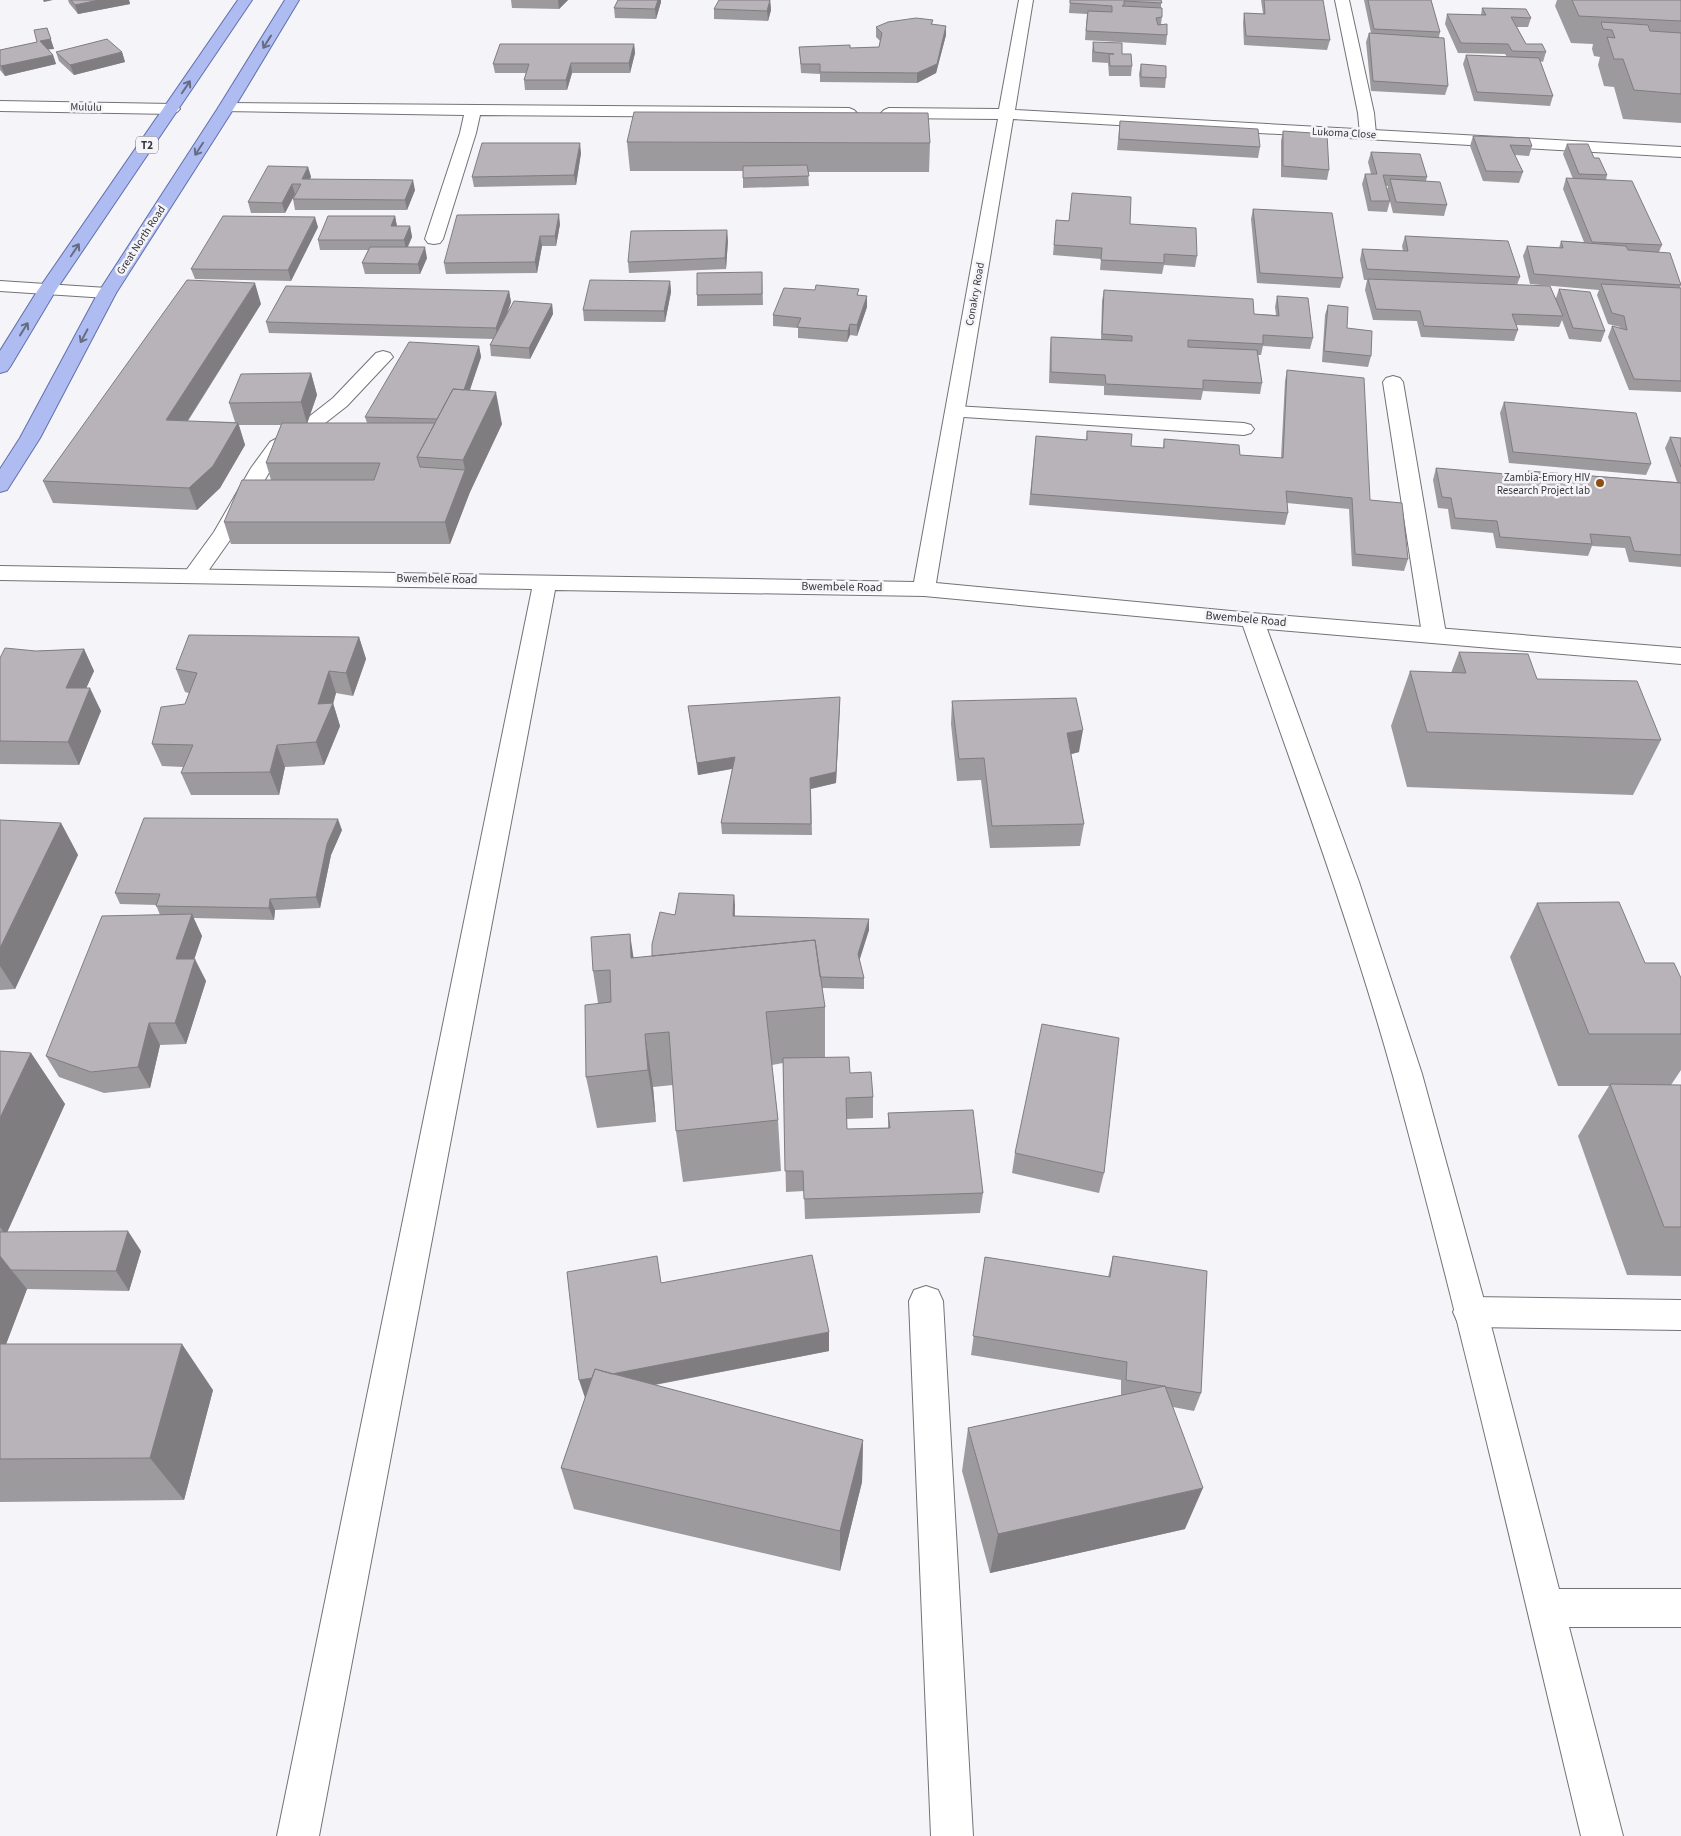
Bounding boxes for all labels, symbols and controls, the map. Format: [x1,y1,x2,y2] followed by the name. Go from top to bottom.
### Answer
[261,34,271,48] one-way arrow
[181,80,192,94] one-way arrow
[70,99,102,115] street label: Mululu
[1311,124,1377,142] street label: Lukoma Close
[136,136,158,154] road number: T2
[194,142,204,156] one-way arrow
[113,203,169,277] street label: Great North Road
[70,243,80,257] one-way arrow
[962,261,988,327] street label: Conakry Road
[19,322,29,336] one-way arrow
[79,329,89,344] one-way arrow
[1497,470,1590,498] place label: Zambia-Emory HIV Research Project lab
[1594,477,1606,489] marker: Zambia-Emory HIV Research Project lab
[396,570,478,588] street label: Bwembele Road
[801,578,883,596] street label: Bwembele Road
[1205,607,1287,631] street label: Bwembele Road

